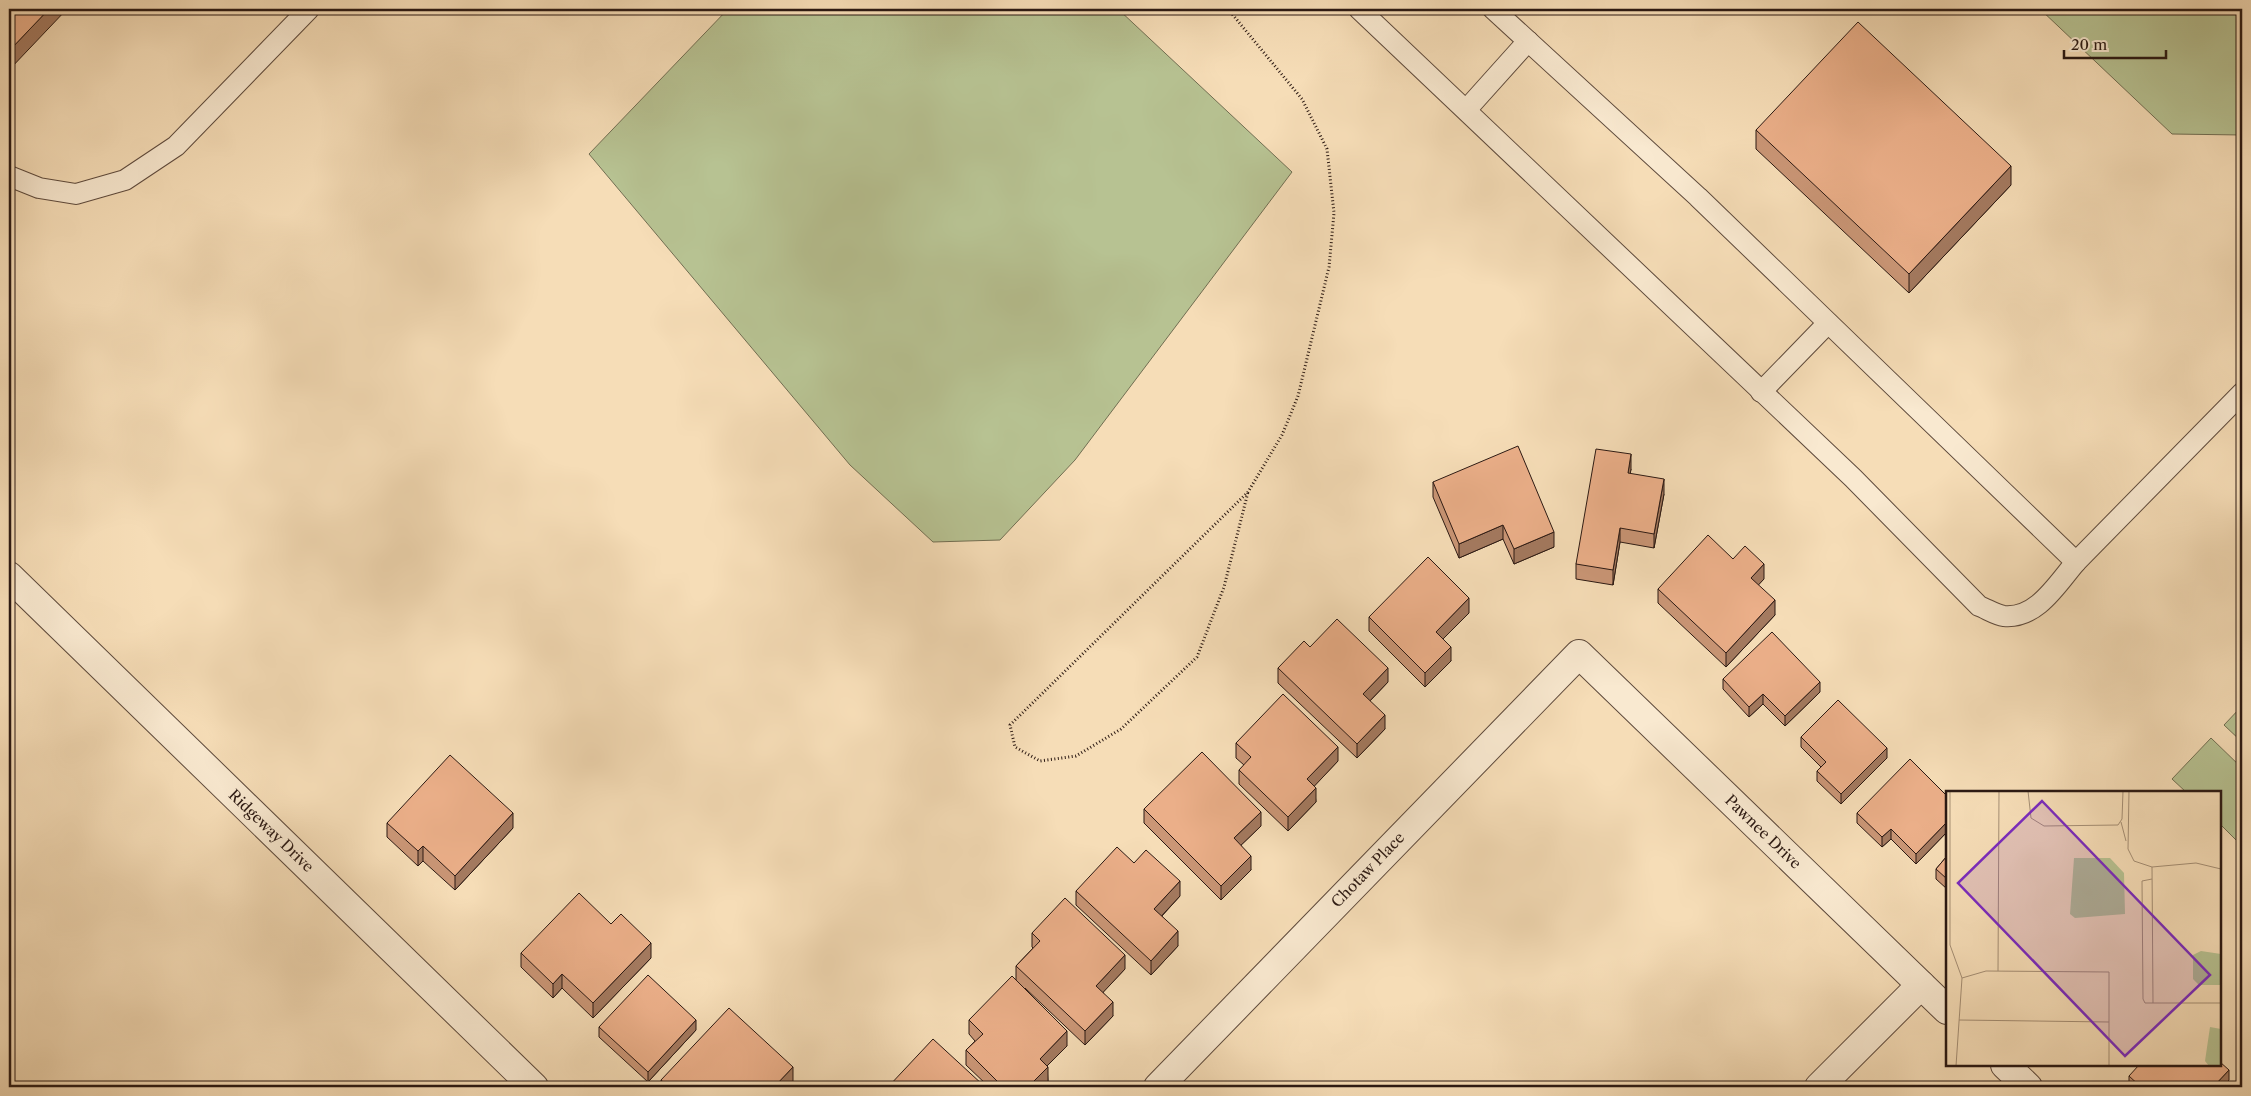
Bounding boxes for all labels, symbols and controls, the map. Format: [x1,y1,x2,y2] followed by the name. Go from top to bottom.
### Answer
[2064,28,2166,60] scale bar
[2071,35,2107,54] text: 20 m
[225,785,318,876] street label: Ridgeway Drive
[1721,790,1805,873] street label: Pawnee Drive
[1946,791,2221,1066] inset map
[1327,828,1408,911] street label: Chotaw Place

